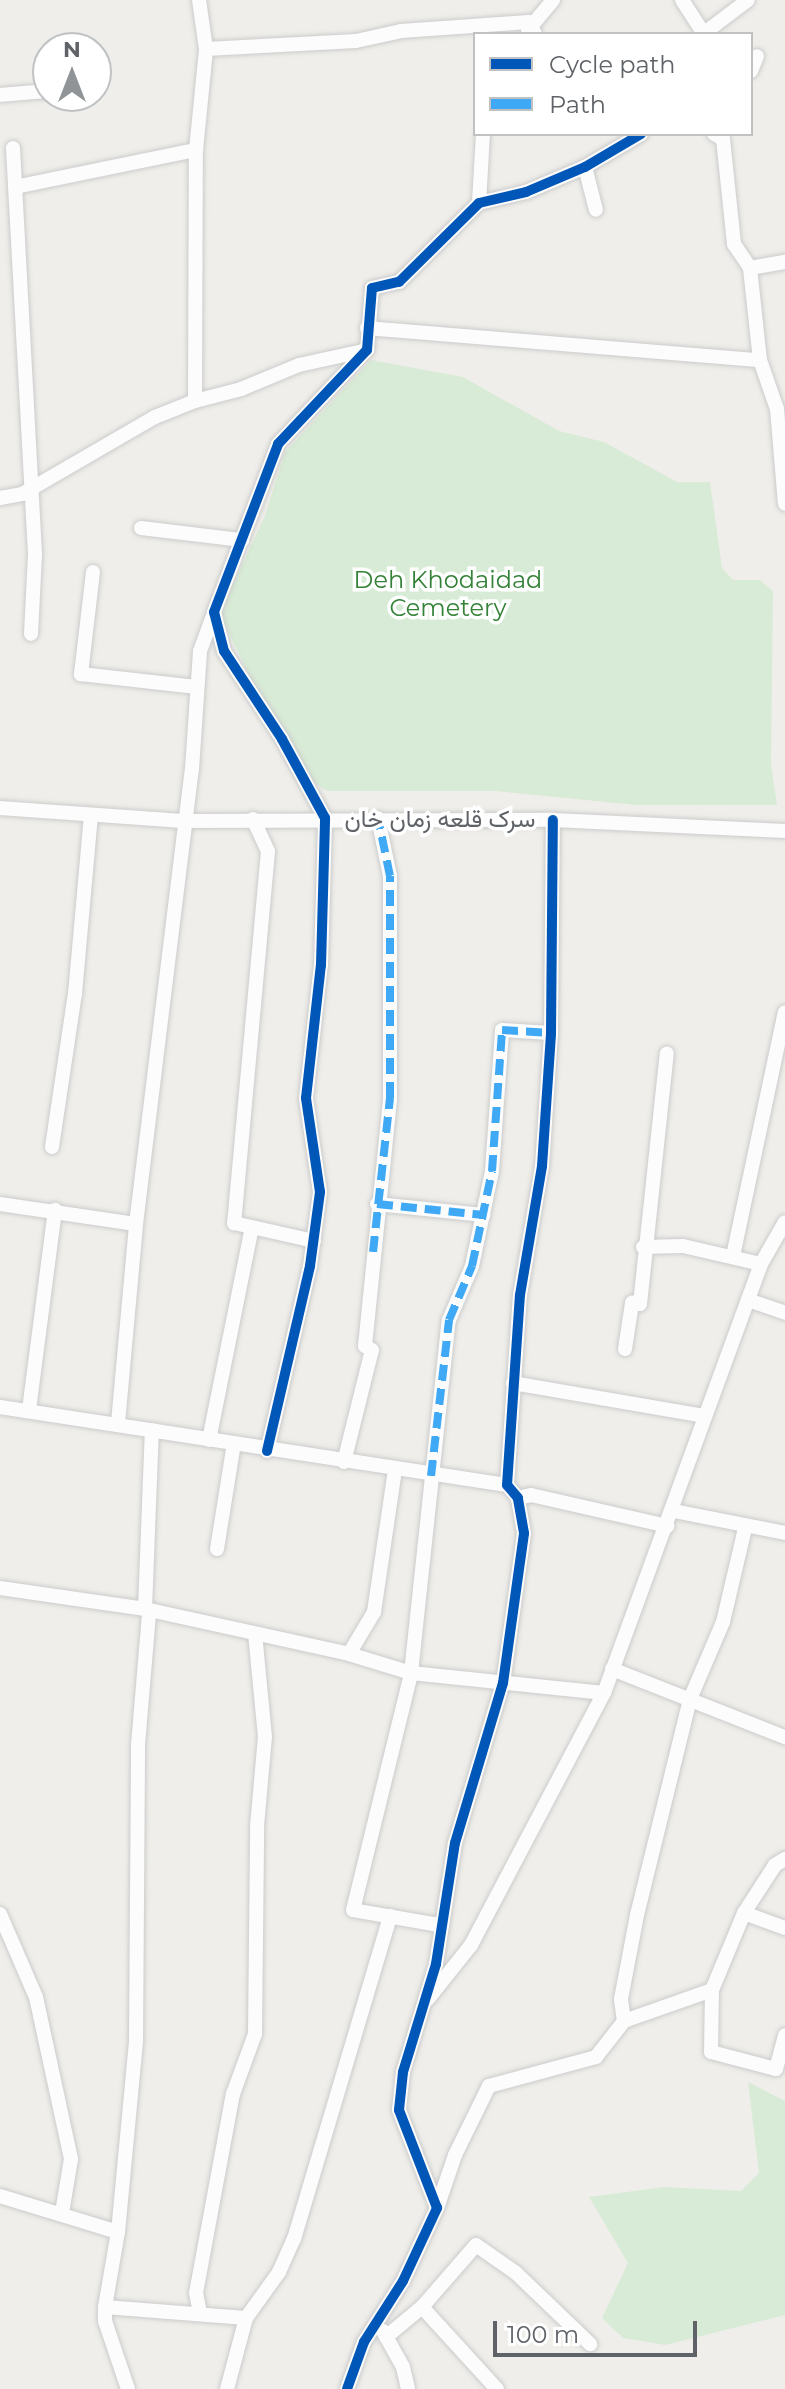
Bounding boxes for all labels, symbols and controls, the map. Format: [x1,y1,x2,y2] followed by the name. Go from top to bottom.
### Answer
[32,32,112,112] north arrow
[473,32,753,136] legend
[63,36,81,63] text: N
[549,50,676,79] text: Cycle path
[549,90,606,119] text: Path
[354,566,542,622] park label: Deh Khodaidad Cemetery
[345,805,535,833] street label: سرک قلعه زمان خان
[497,2305,701,2355] scale bar
[507,2320,579,2349] text: 100 m

